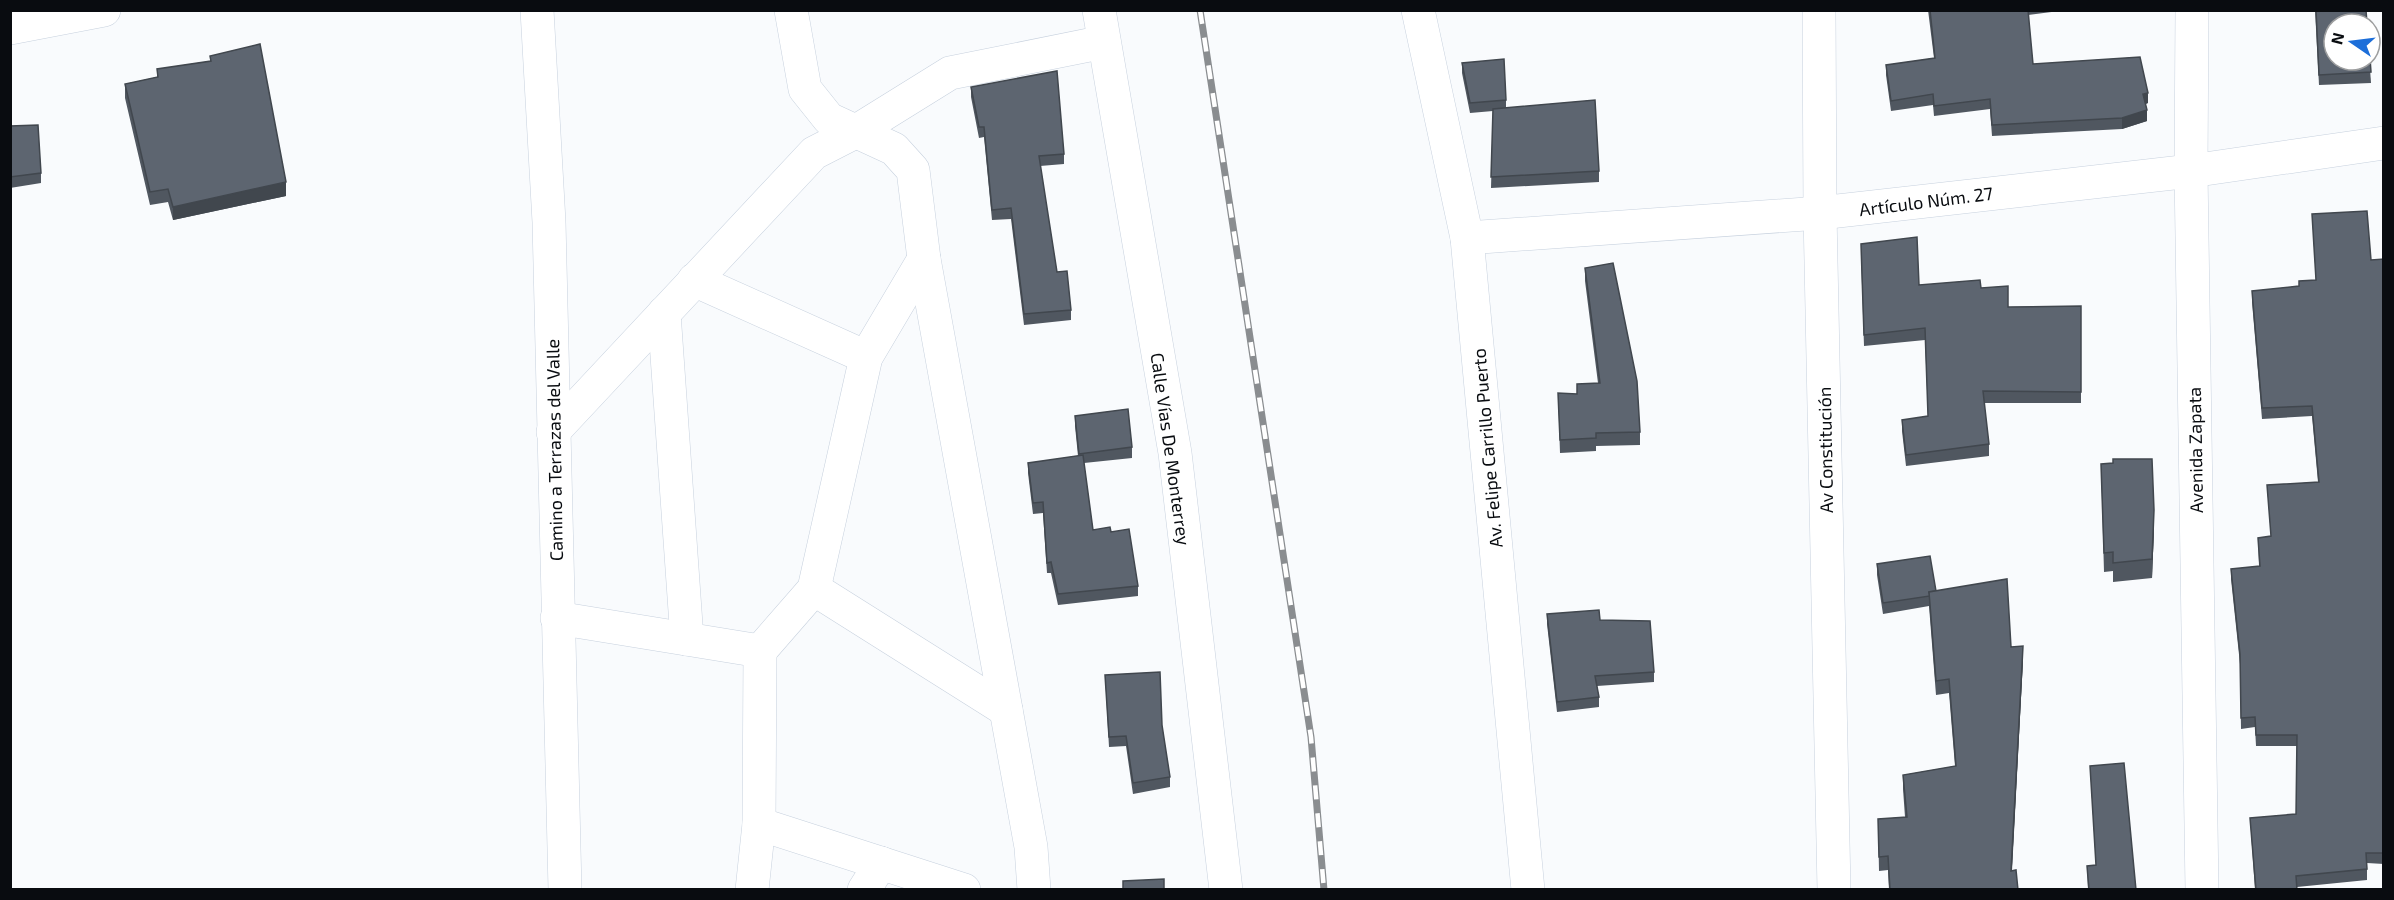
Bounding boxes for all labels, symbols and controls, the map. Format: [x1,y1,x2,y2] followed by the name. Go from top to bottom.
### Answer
[2322,12,2382,72] north arrow
[2326,30,2348,46] text: N
[1858,182,1994,220] street label: Artículo Núm. 27
[541,339,567,561] street label: Camino a Terrazas del Valle
[1467,348,1507,548] street label: Av. Felipe Carrillo Puerto
[1147,351,1195,547] street label: Calle Vías De Monterrey
[1813,387,1837,513] street label: Av Constitución
[2183,387,2207,513] street label: Avenida Zapata

